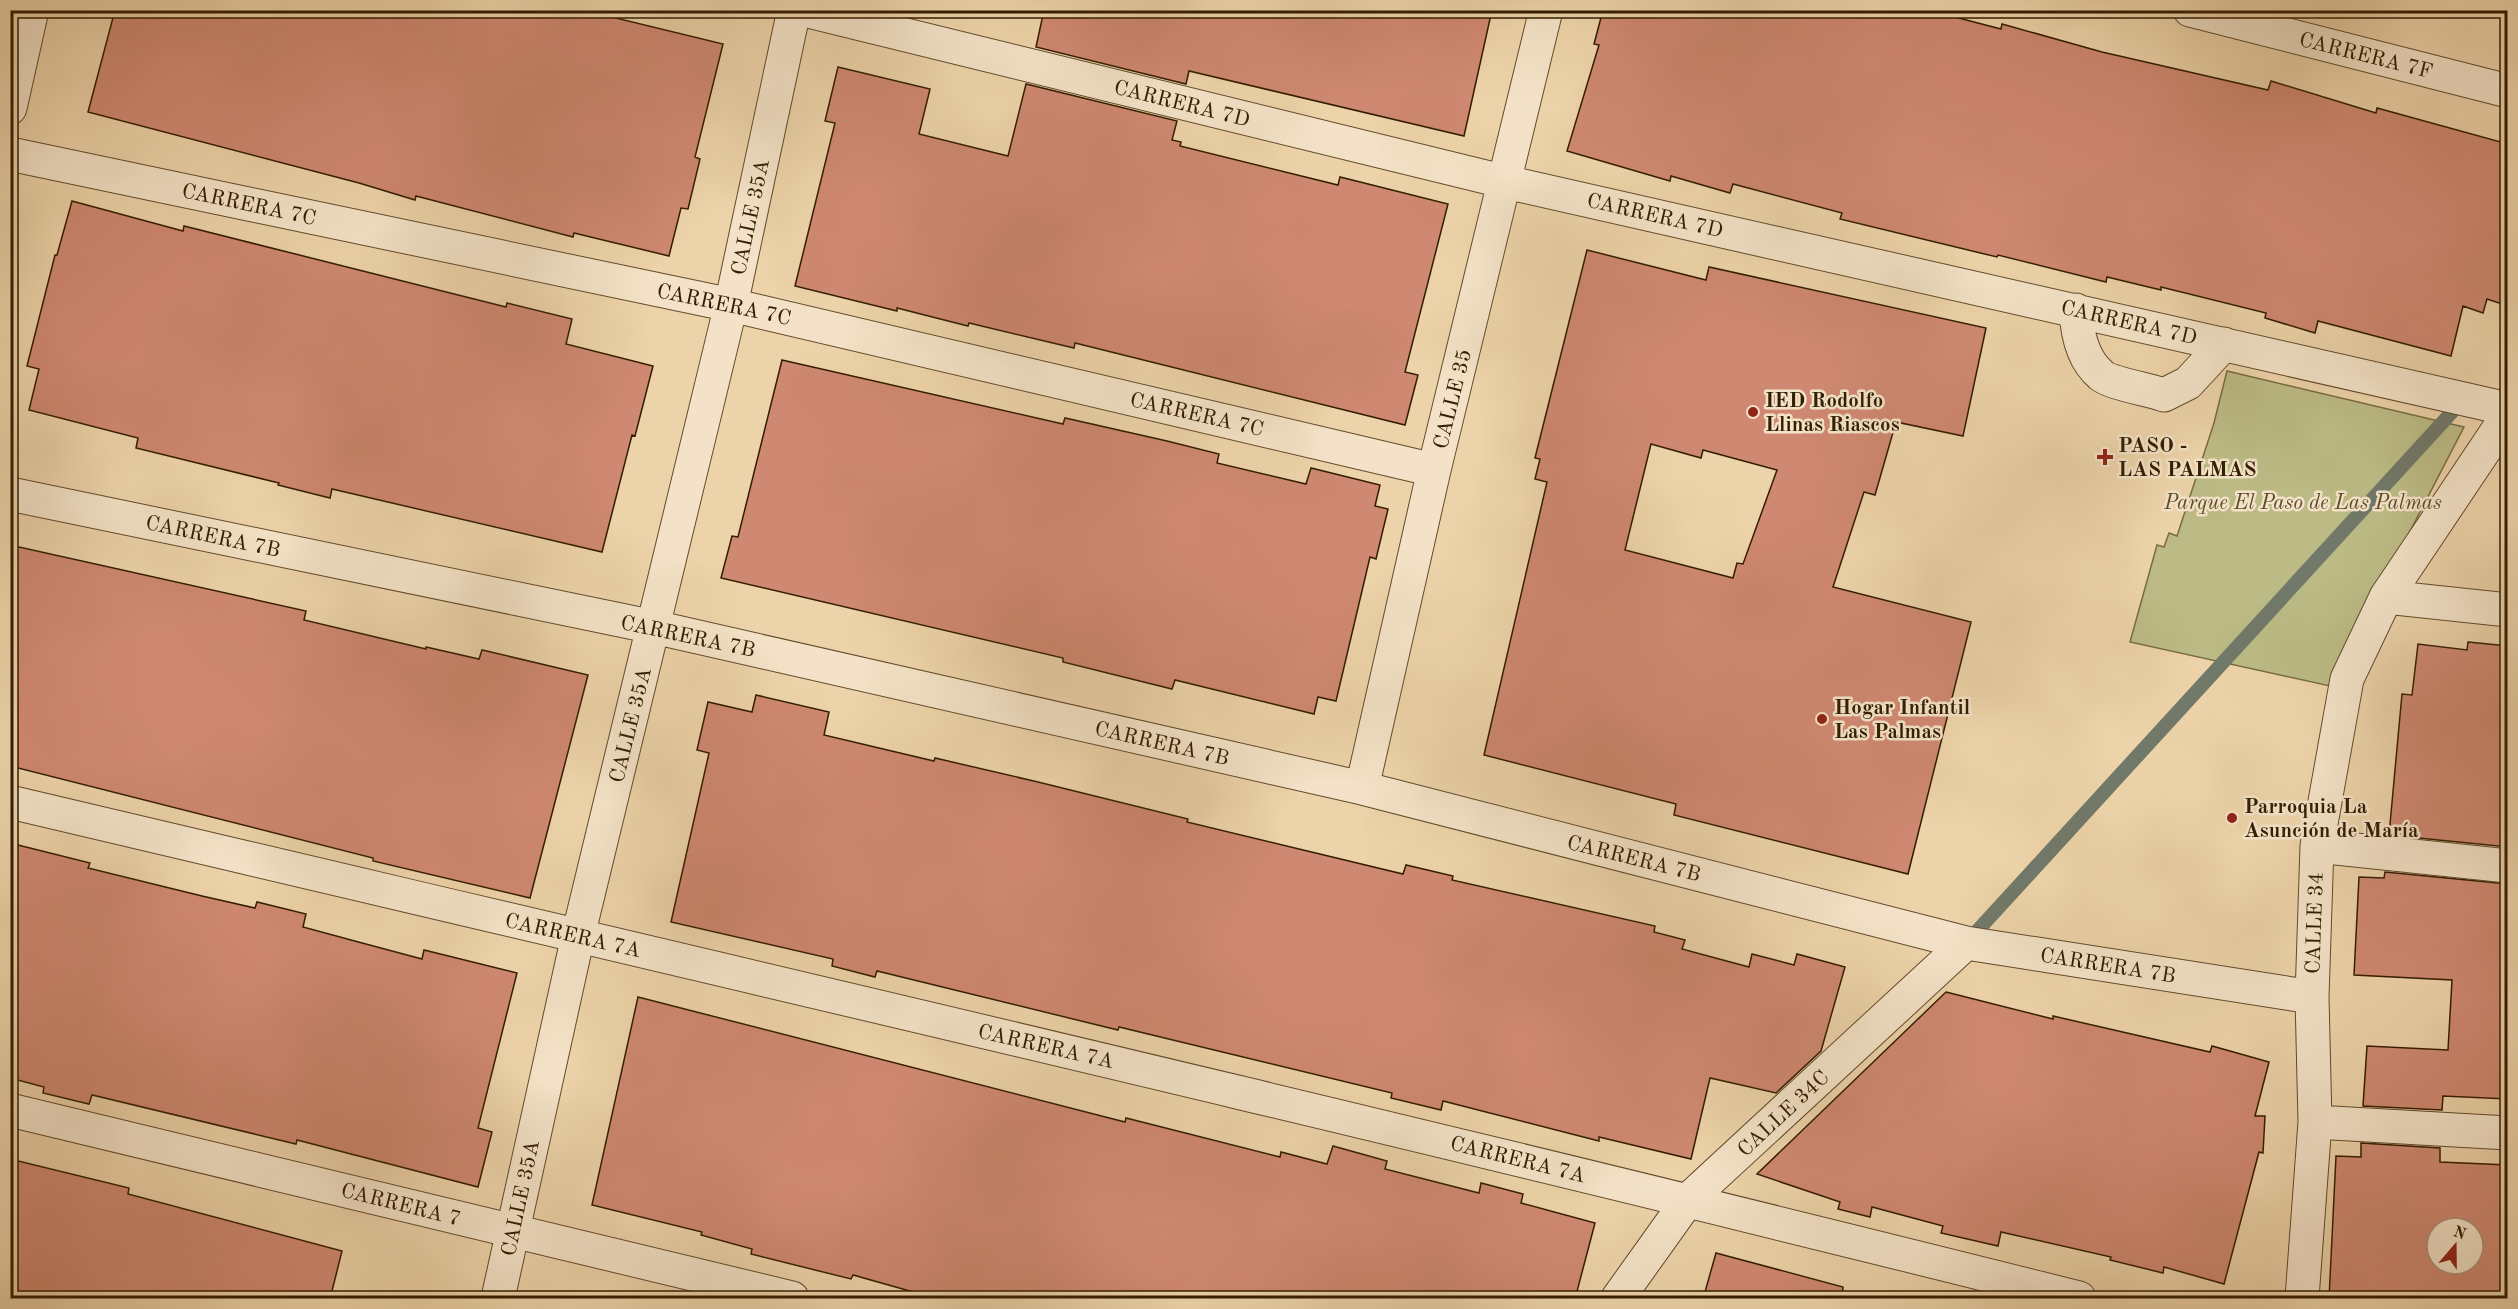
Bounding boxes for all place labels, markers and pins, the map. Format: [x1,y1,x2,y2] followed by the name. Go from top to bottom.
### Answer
[1765,391,1900,436] place label: IED Rodolfo Llinas Riascos
[1746,405,1760,419] marker: IED Rodolfo Llinas Riascos
[2118,436,2256,481] place label: PASO - LAS PALMAS
[2096,448,2114,466] marker: PASO - LAS PALMAS
[1834,698,1970,743] place label: Hogar Infantil Las Palmas
[1815,712,1829,726] marker: Hogar Infantil Las Palmas
[2244,797,2419,842] place label: Parroquia La Asunción de María
[2225,811,2239,825] marker: Parroquia La Asunción de María

